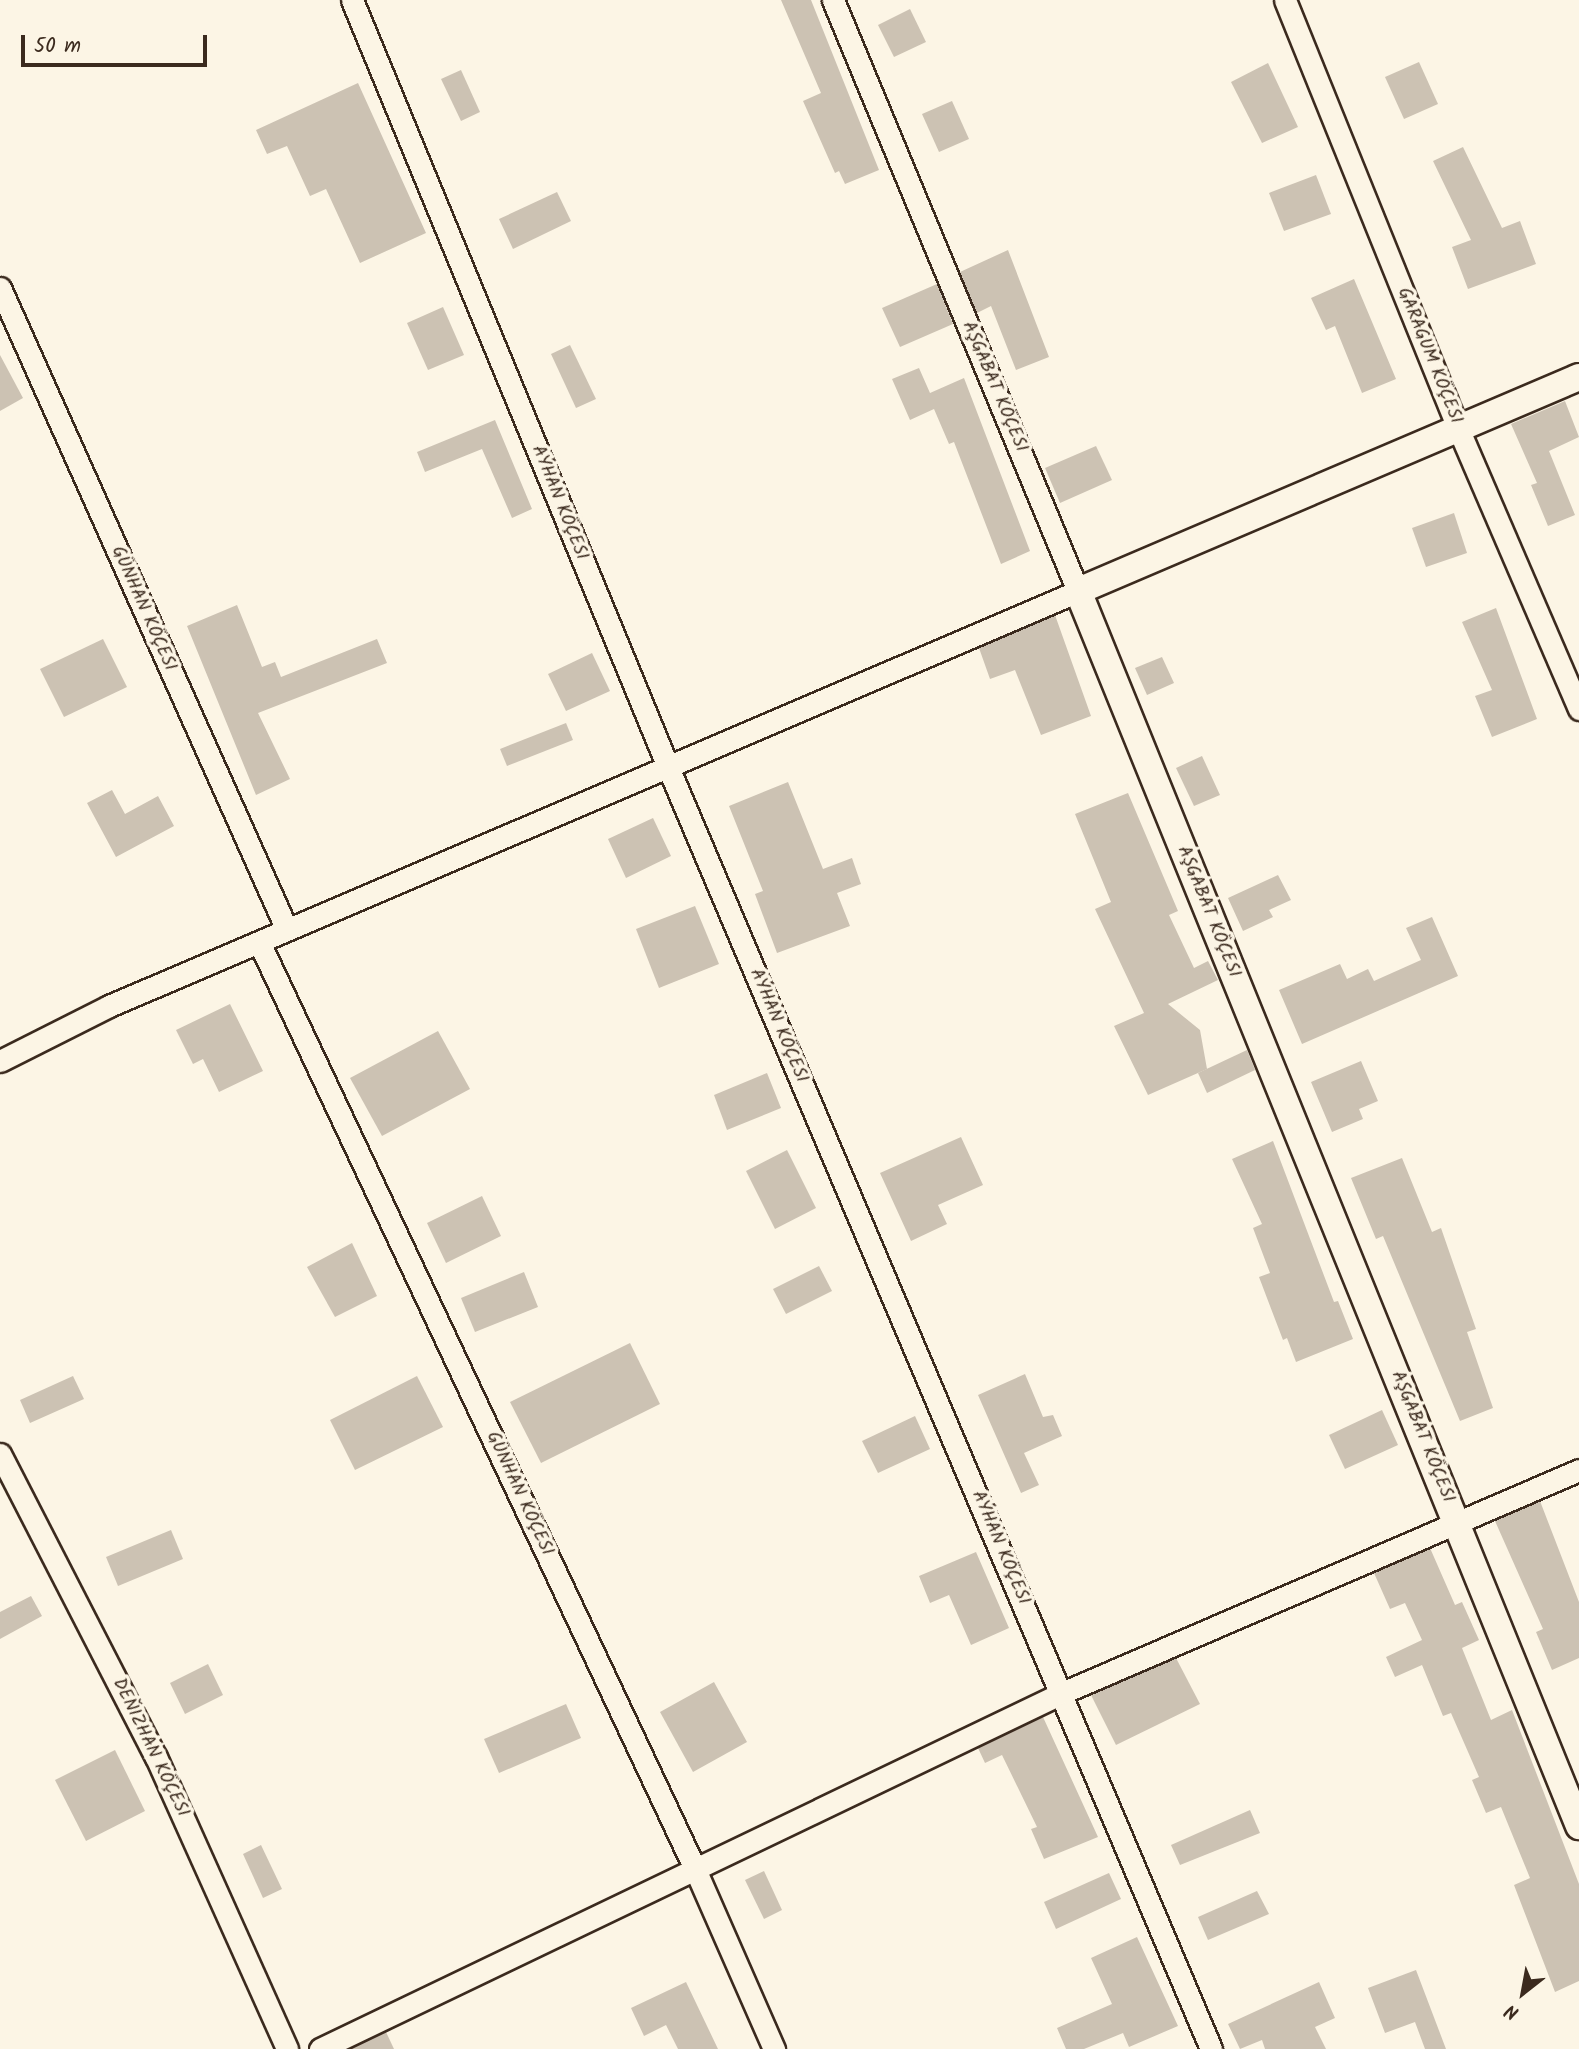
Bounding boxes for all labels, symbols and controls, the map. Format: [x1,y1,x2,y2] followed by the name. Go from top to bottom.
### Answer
[24,21,210,65] scale bar
[34,30,81,63] text: 50 m
[1392,285,1466,427] street label: GARAGUM KÖÇESI
[957,318,1031,456] street label: AŞGABAT KÖÇESI
[526,442,592,564] street label: AÝHAN KÖÇESI
[106,543,180,675] street label: GÜNHAN KÖÇESI
[1172,843,1244,981] street label: AŞGABAT KÖÇESI
[744,966,812,1086] street label: AÝHAN KÖÇESI
[1386,1368,1458,1506] street label: AŞGABAT KÖÇESI
[481,1429,557,1559] street label: GÜNHAN KÖÇESI
[966,1488,1034,1608] street label: AÝHAN KÖÇESI
[107,1675,193,1821] street label: DEŇIZHAN KÖÇESI
[1488,1958,1558,2028] north arrow
[1499,1995,1525,2027] text: N

